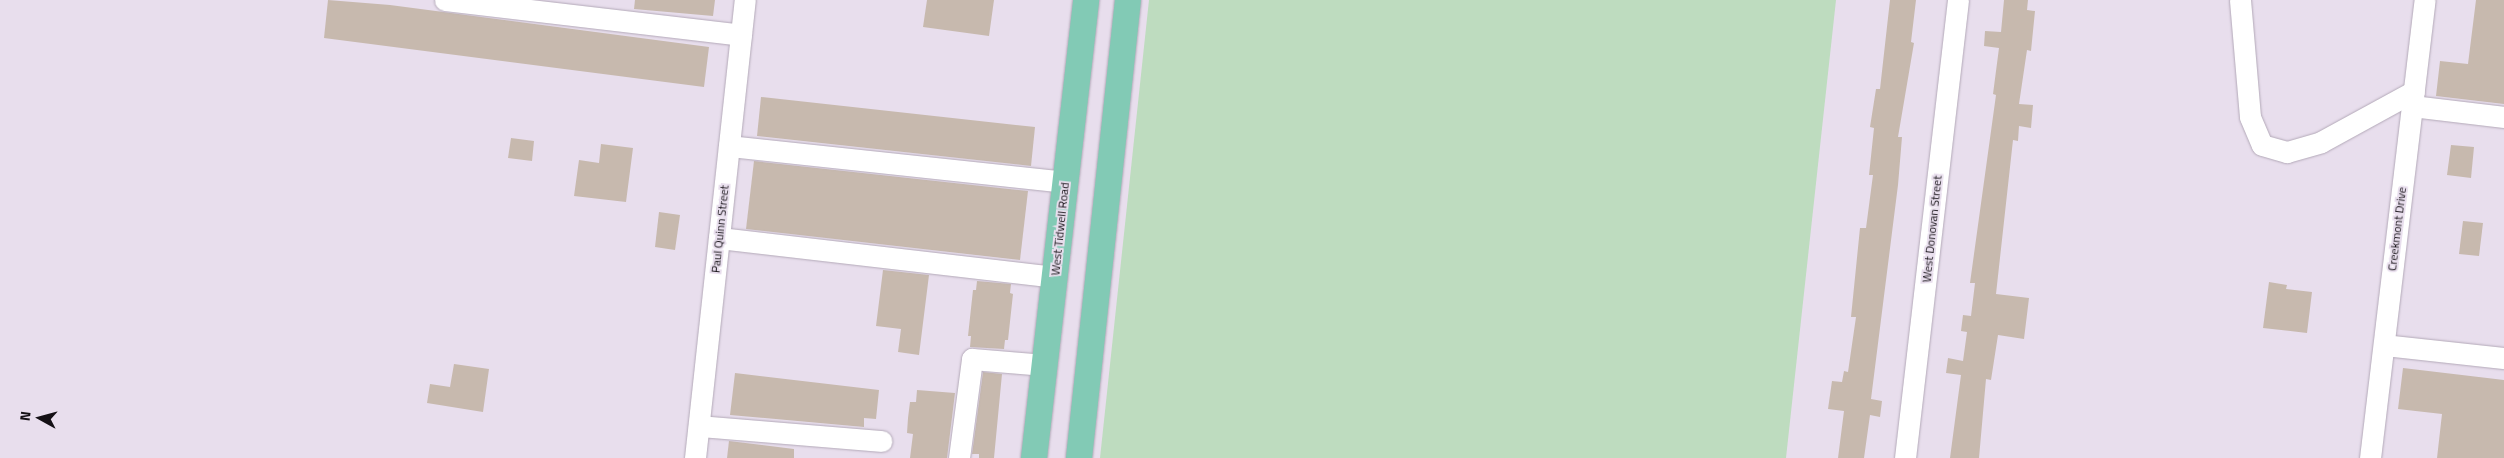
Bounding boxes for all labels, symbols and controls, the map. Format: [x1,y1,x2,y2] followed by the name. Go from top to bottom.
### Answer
[1919,175,1945,283] street label: West Donovan Street
[1048,182,1072,276] street label: West Tidwell Road
[708,184,732,274] street label: Paul Quinn Street
[2385,186,2409,272] street label: Creekmont Drive
[15,393,65,443] north arrow
[14,410,36,422] text: N

